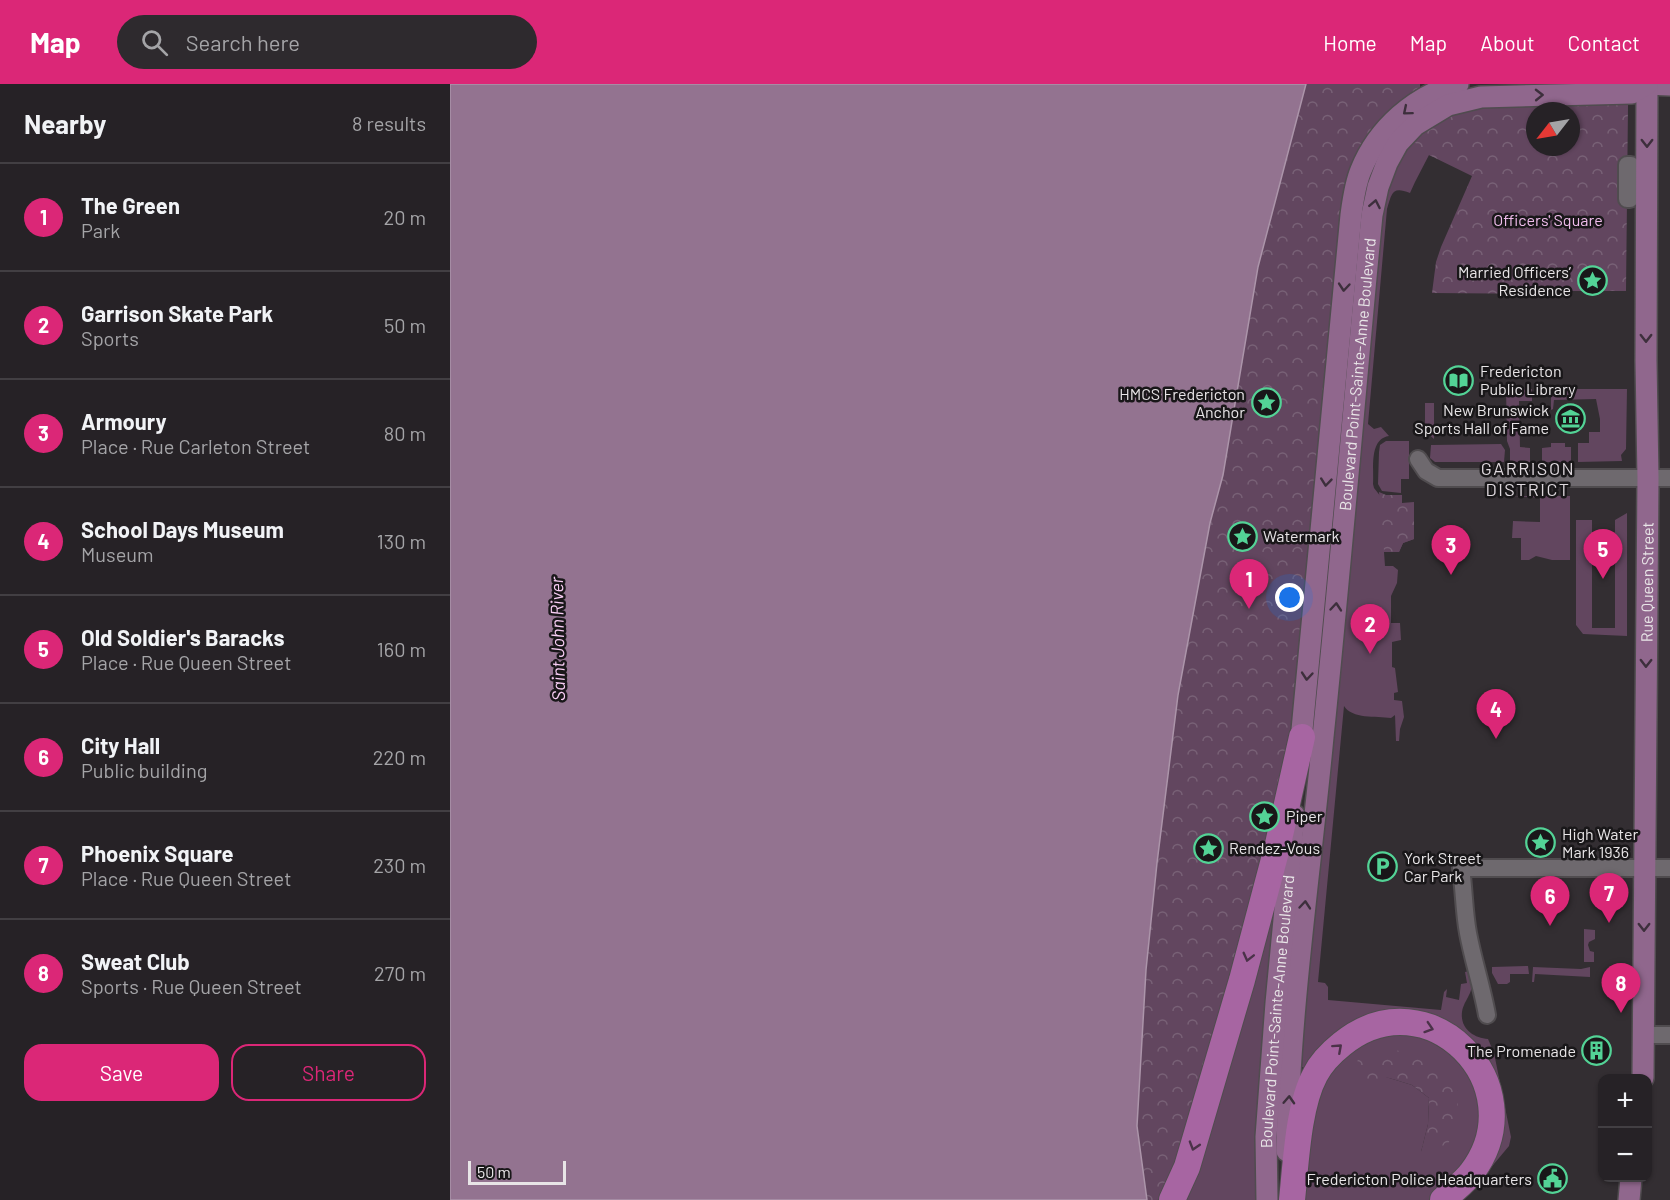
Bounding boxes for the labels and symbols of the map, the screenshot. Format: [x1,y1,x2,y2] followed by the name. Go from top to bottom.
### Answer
[1535,89,1544,101] one-way arrow
[1526,102,1580,156] north arrow
[1403,103,1414,114] one-way arrow
[1641,138,1653,147] one-way arrow
[1368,199,1381,209] one-way arrow
[1493,210,1603,229] park label: Officers' Square
[1335,237,1379,512] street label: Boulevard Point-Sainte-Anne Boulevard
[1458,262,1572,299] place label: Married Officers’ Residence
[1576,265,1608,297] place icon: Married Officers’ Residence
[1338,283,1351,292] one-way arrow
[1640,333,1652,342] one-way arrow
[1480,361,1576,398] place label: Fredericton Public Library
[1443,364,1475,396] library icon: Fredericton Public Library
[1119,384,1245,421] place label: HMCS Fredericton Anchor
[1250,387,1282,419] place icon: HMCS Fredericton Anchor
[1414,400,1549,437] place label: New Brunswick Sports Hall of Fame
[1554,403,1586,435] museum icon: New Brunswick Sports Hall of Fame
[1481,457,1575,500] district label: GARRISON DISTRICT
[1320,477,1333,486] one-way arrow
[1226,520,1258,552] place icon: Watermark
[1637,522,1657,642] street label: Rue Queen Street
[1263,526,1340,545] place label: Watermark
[1432,526,1470,575] pin: 3
[1584,530,1622,579] pin: 5
[1230,560,1268,609] pin: 1
[545,576,569,701] water label: Saint John River
[1275,583,1304,612] your location
[1329,602,1342,611] one-way arrow
[1350,604,1390,654] pin: 2
[1640,658,1653,667] one-way arrow
[1301,671,1314,680] one-way arrow
[1476,690,1516,739] pin: 4
[1249,800,1281,832] place icon: Piper
[1286,806,1323,825] place label: Piper
[1562,824,1638,861] place label: High Water Mark 1936
[1525,827,1557,859] place icon: High Water Mark 1936
[1192,832,1224,864] place icon: Rendez-Vous
[1229,838,1320,857] place label: Rendez-Vous
[1404,848,1482,885] place label: York Street Car Park
[1367,851,1399,883] parking icon: York Street Car Park
[1256,874,1297,1148] street label: Boulevard Point-Sainte-Anne Boulevard
[1590,874,1628,923] pin: 7
[1530,876,1570,926] pin: 6
[1298,901,1311,910] one-way arrow
[1638,922,1650,931] one-way arrow
[1242,952,1255,962] one-way arrow
[1602,964,1640,1013] pin: 8
[1423,1020,1434,1033] one-way arrow
[1581,1035,1613,1067] building icon: The Promenade
[1467,1041,1576,1060] place label: The Promenade
[1331,1044,1342,1055] one-way arrow
[1282,1095,1295,1104] one-way arrow
[1189,1140,1201,1151] one-way arrow
[468,1158,566,1186] scale bar
[1537,1163,1569,1195] public building icon: Fredericton Police Headquarters
[1307,1169,1532,1188] place label: Fredericton Police Headquarters

